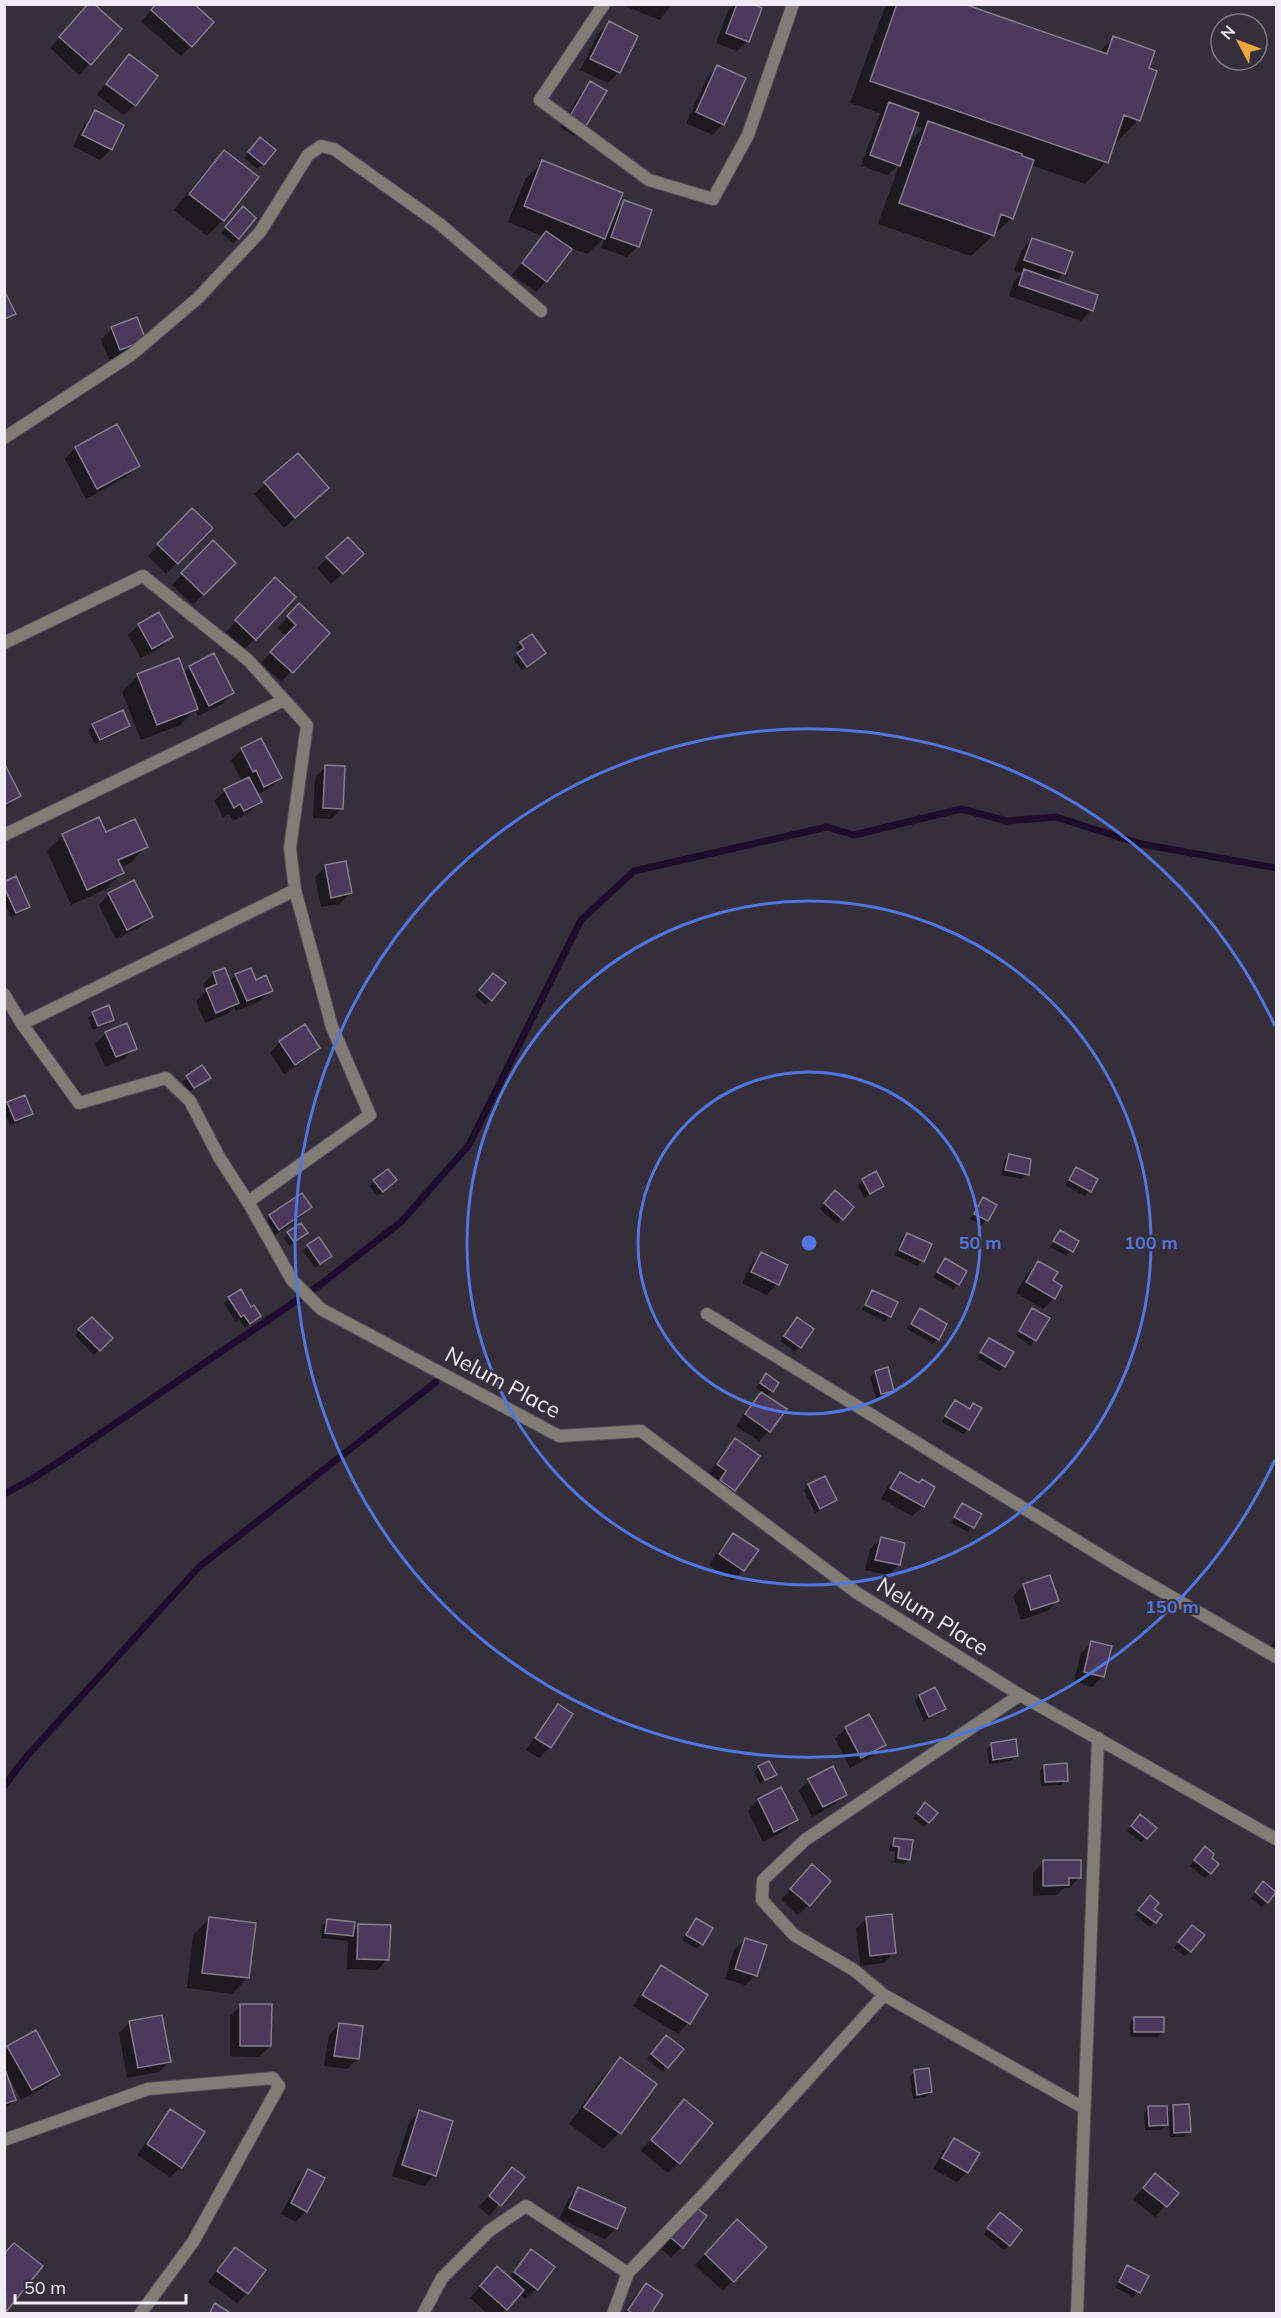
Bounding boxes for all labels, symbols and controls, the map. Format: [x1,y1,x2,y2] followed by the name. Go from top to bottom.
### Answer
[1209,12,1269,72] north arrow
[1216,21,1239,43] text: N
[959,1231,1001,1254] text: 50 m
[1124,1231,1178,1254] text: 100 m
[799,1233,819,1253] centre of rings
[440,1340,566,1424] street label: Nelum Place
[872,1571,994,1661] street label: Nelum Place
[1145,1595,1199,1618] text: 150 m
[15,2267,186,2305] scale bar
[24,2276,66,2299] text: 50 m

